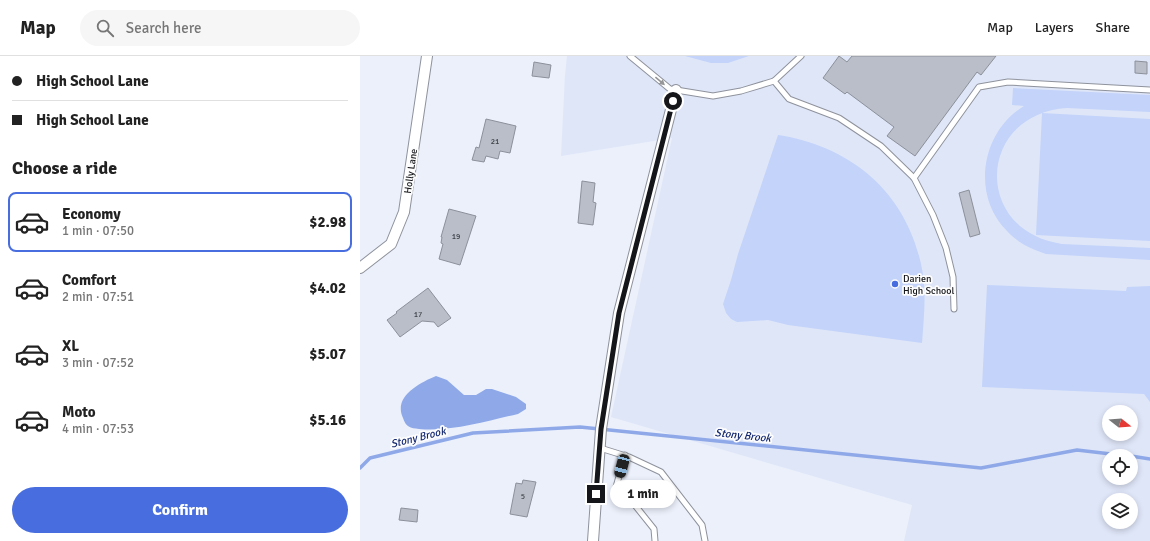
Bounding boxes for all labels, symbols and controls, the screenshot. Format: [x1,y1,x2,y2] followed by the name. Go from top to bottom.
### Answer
[80,10,360,46] search box
[20,16,56,40] text: Map
[94,17,116,39] icon: search
[126,19,201,37] text: Search here
[987,19,1013,36] text: Map
[1035,19,1074,36] text: Layers
[1096,19,1130,36] text: Share
[36,72,149,90] text: High School Lane
[654,77,665,86] one-way arrow
[664,92,682,110] route start
[36,111,149,129] text: High School Lane
[491,136,499,146] house number: 21
[402,148,420,194] street label: Holly Lane
[12,157,117,179] text: Choose a ride
[14,204,50,240] icon: car
[62,205,121,223] text: Economy
[309,213,346,231] text: $2.98
[62,223,134,239] text: 1 min · 07:50
[452,231,460,241] house number: 19
[14,270,50,306] icon: car
[62,271,116,289] text: Comfort
[903,273,954,297] place label: Darien High School
[309,279,346,297] text: $4.02
[890,279,900,289] marker: Darien High School
[62,289,134,305] text: 2 min · 07:51
[414,309,422,319] house number: 17
[14,336,50,372] icon: car
[62,337,79,355] text: XL
[309,345,346,363] text: $5.07
[62,355,134,371] text: 3 min · 07:52
[14,402,50,438] icon: car
[62,403,96,421] text: Moto
[1102,405,1138,441] north arrow
[1102,405,1138,529] map controls
[309,411,346,429] text: $5.16
[62,421,134,437] text: 4 min · 07:53
[389,424,448,451] water label: Stony Brook
[714,426,773,445] water label: Stony Brook
[1102,449,1138,485] button: locate
[613,453,631,479] car
[610,480,676,508] callout: 1 min
[587,485,605,503] route end
[627,486,659,502] text: 1 min
[12,487,348,533] button: Confirm
[521,491,525,501] house number: 5
[1102,493,1138,529] button: layers

